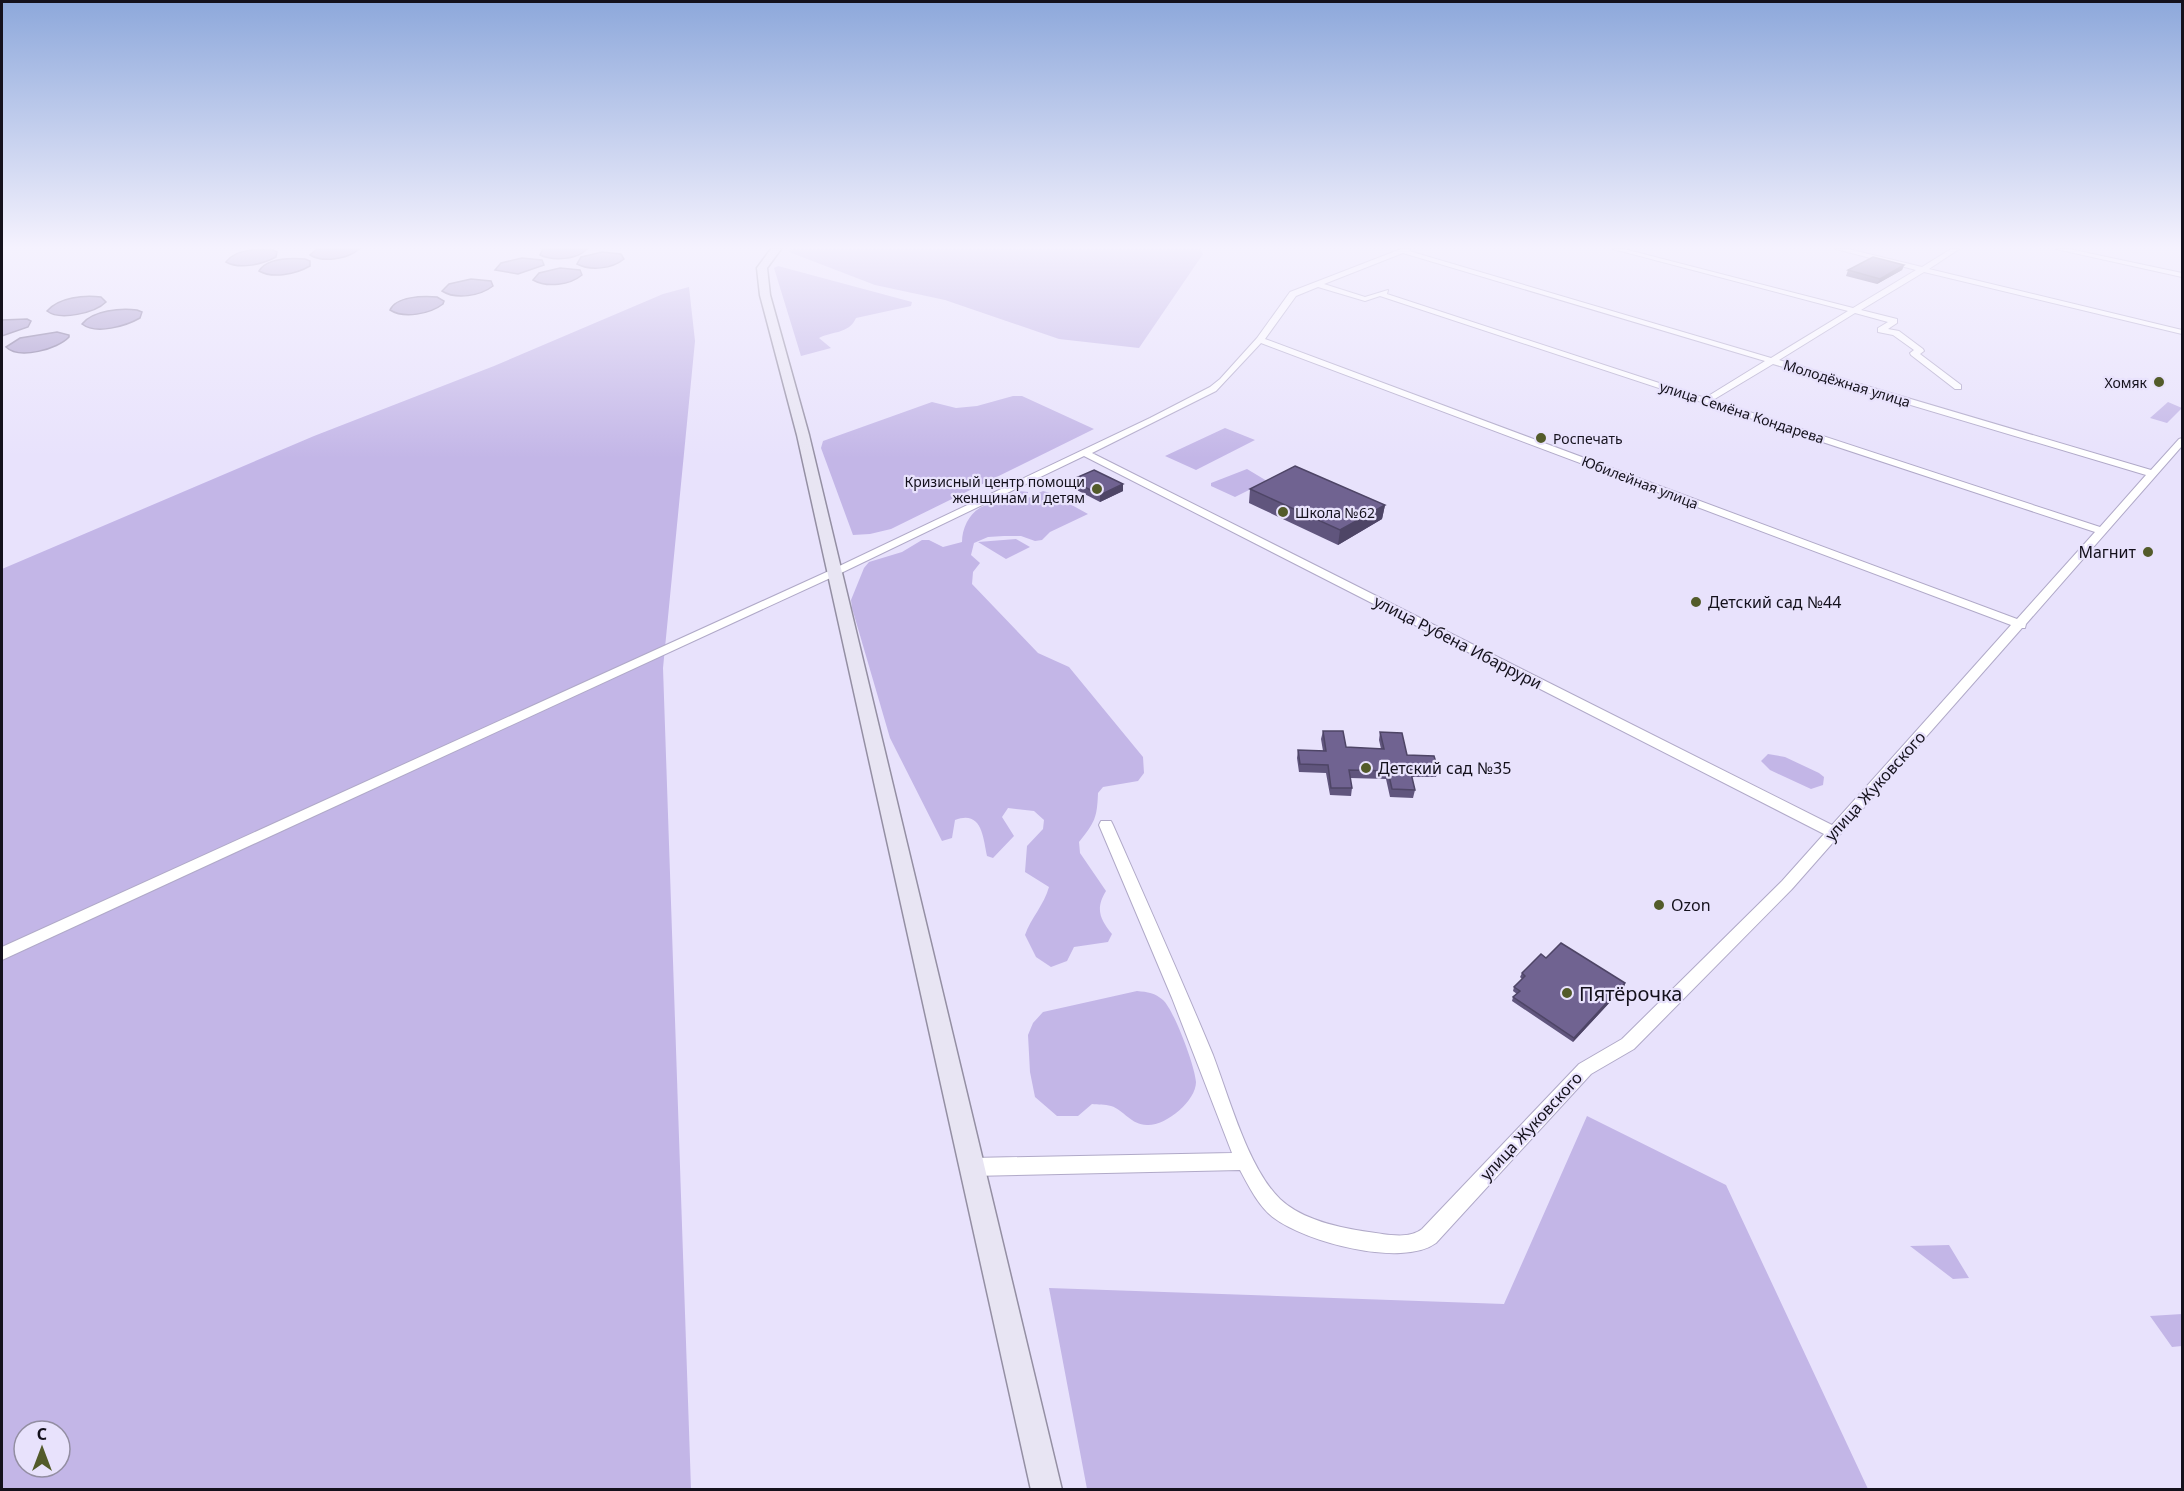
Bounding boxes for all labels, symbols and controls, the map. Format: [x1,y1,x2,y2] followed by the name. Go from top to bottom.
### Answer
[1781,355,1913,411] street label: Молодёжная улица
[2104,373,2148,392] place label: Хомяк
[2152,375,2166,389] marker: Хомяк
[1657,376,1827,448] street label: улица Семёна Кондарева
[1553,429,1623,448] place label: Роспечать
[1534,431,1548,445] marker: Роспечать
[1579,451,1701,513] street label: Юбилейная улица
[904,472,1085,507] place label: Кризисный центр помощи женщинам и детям
[1090,482,1104,496] marker: Кризисный центр помощи женщинам и детям
[1295,503,1375,522] place label: Школа №62
[1276,505,1290,519] marker: Школа №62
[2078,541,2137,563] place label: Магнит
[2141,545,2155,559] marker: Магнит
[1370,590,1546,694] street label: улица Рубена Ибаррури
[1708,591,1841,613] place label: Детский сад №44
[1689,595,1703,609] marker: Детский сад №44
[1820,726,1930,846] street label: улица Жуковского
[1378,757,1511,779] place label: Детский сад №35
[1359,761,1373,775] marker: Детский сад №35
[1671,894,1711,916] place label: Ozon
[1652,898,1666,912] marker: Ozon
[1579,980,1682,1007] place label: Пятёрочка
[1560,986,1574,1000] marker: Пятёрочка
[1475,1067,1587,1185] street label: улица Жуковского
[12,1419,72,1479] north arrow
[37,1423,47,1445] text: С

